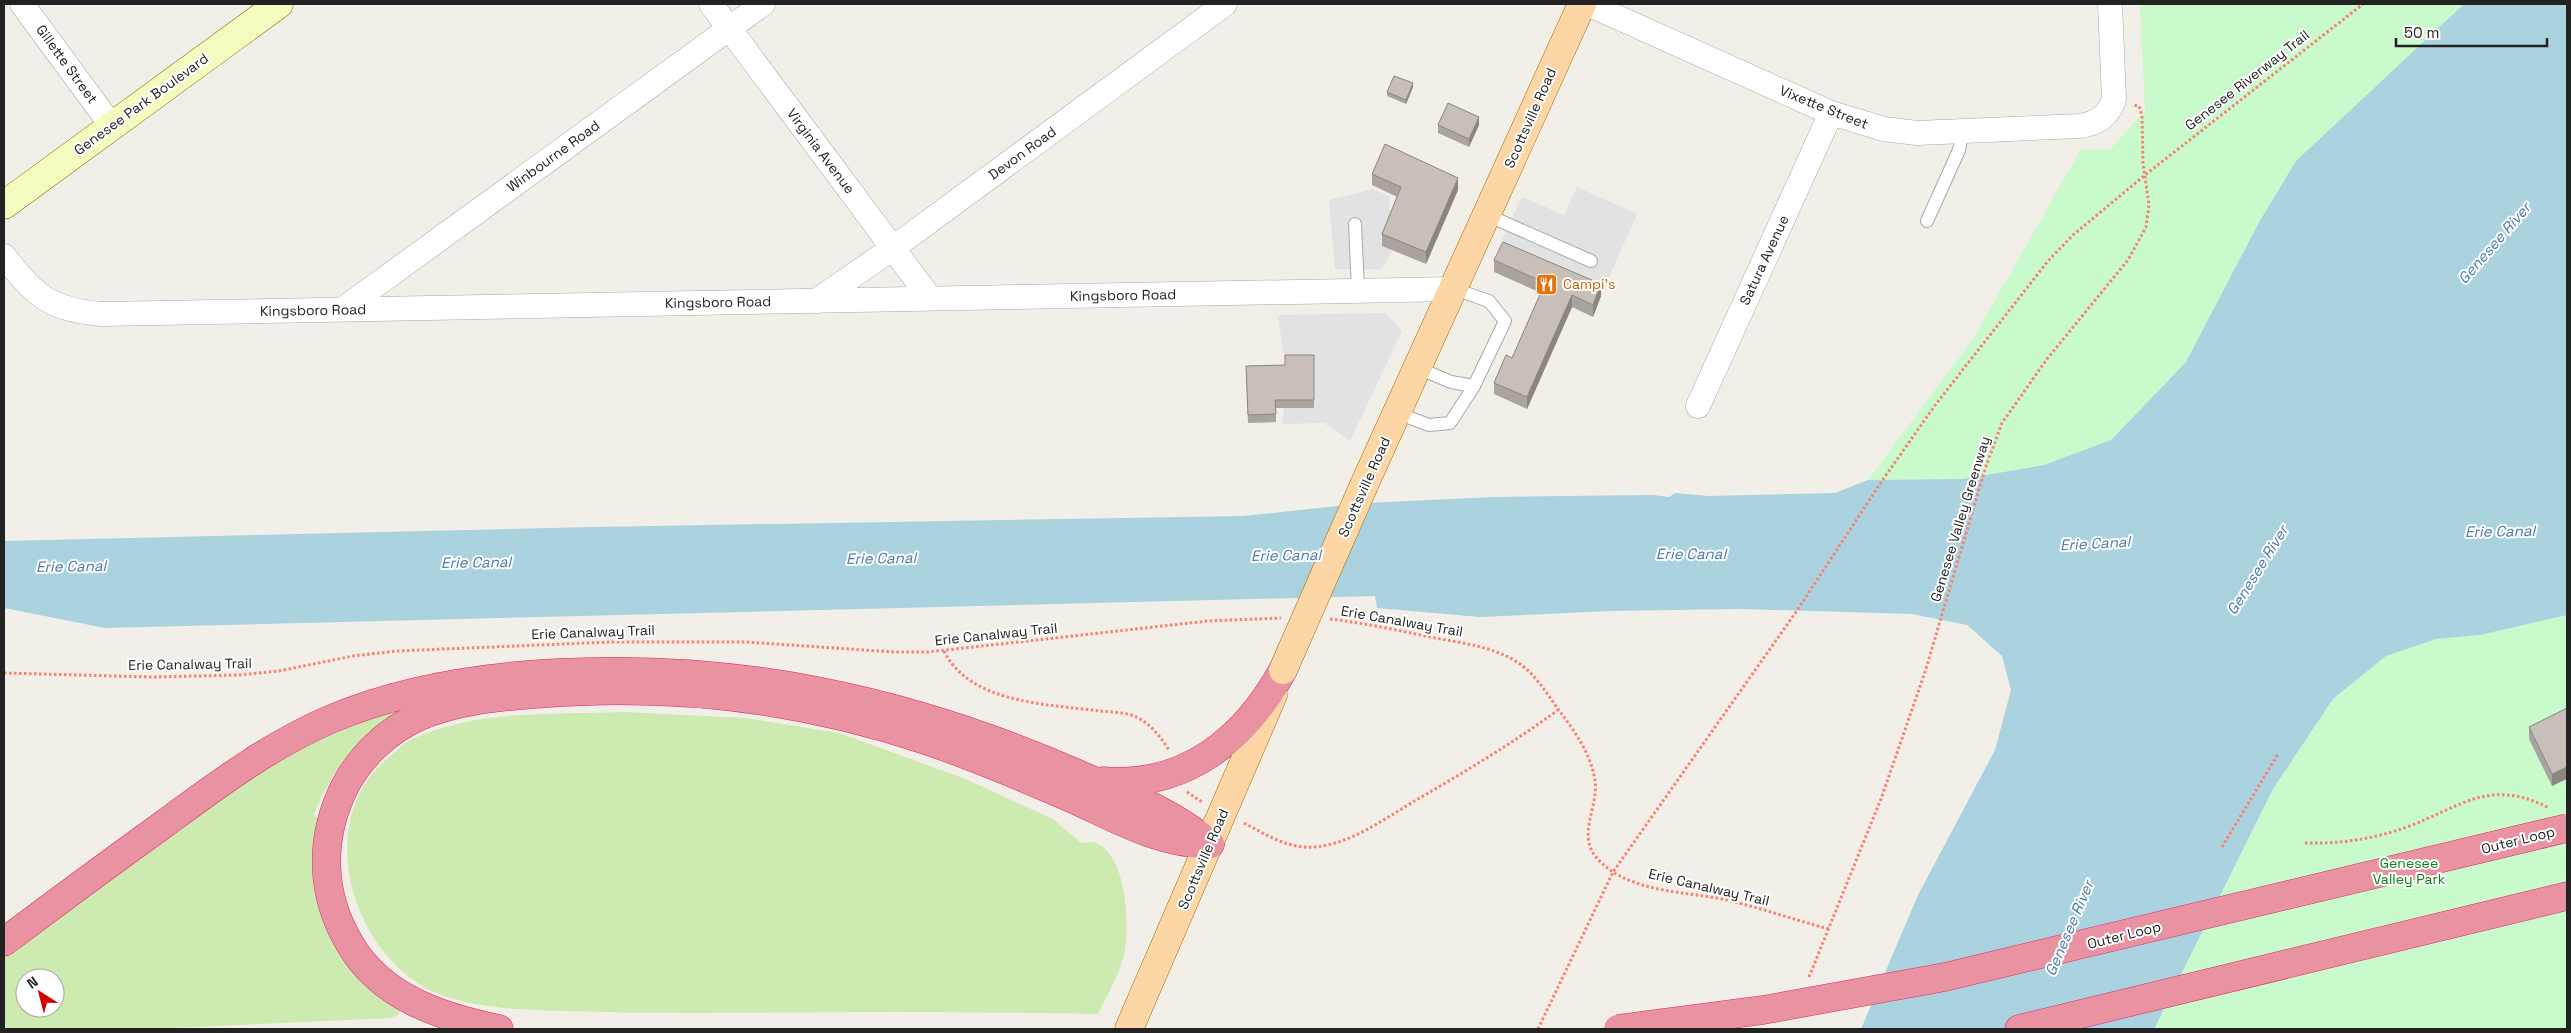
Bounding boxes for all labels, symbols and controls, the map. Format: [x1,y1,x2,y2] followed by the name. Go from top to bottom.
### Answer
[2396,15,2547,47] scale bar
[32,21,102,107] street label: Gillette Street
[2404,23,2439,42] text: 50 m
[2181,26,2313,134] street label: Genesee Riverway Trail
[70,49,212,159] street label: Genesee Park Boulevard
[1500,65,1560,171] street label: Scottsville Road
[1777,81,1871,133] street label: Vixette Street
[783,105,859,197] street label: Virginia Avenue
[503,116,603,196] street label: Winbourne Road
[984,122,1060,184] street label: Devon Road
[2453,197,2535,288] water label: Genesee River
[1735,212,1793,308] street label: Satura Avenue
[1535,272,1559,296] restaurant icon: Campi's
[1563,275,1615,293] place label: Campi's
[1070,285,1176,305] street label: Kingsboro Road
[665,292,771,312] street label: Kingsboro Road
[260,300,366,320] street label: Kingsboro Road
[1334,434,1394,540] street label: Scottsville Road
[1926,434,1994,604] street label: Genesee Valley Greenway
[2222,521,2293,618] water label: Genesee River
[2465,521,2538,541] water label: Erie Canal
[2059,532,2133,554] water label: Erie Canal
[1656,544,1728,563] water label: Erie Canal
[1251,545,1324,565] water label: Erie Canal
[846,548,919,568] water label: Erie Canal
[441,552,514,572] water label: Erie Canal
[36,556,109,576] water label: Erie Canal
[1340,601,1464,641] street label: Erie Canalway Trail
[934,619,1058,649] street label: Erie Canalway Trail
[531,621,655,643] street label: Erie Canalway Trail
[128,654,252,674] street label: Erie Canalway Trail
[1174,806,1232,912] street label: Scottsville Road
[2479,822,2557,858] street label: Outer Loop
[2373,854,2446,888] park label: Genesee Valley Park
[1647,864,1771,910] street label: Erie Canalway Trail
[2040,876,2098,979] water label: Genesee River
[2085,917,2163,953] street label: Outer Loop
[15,968,65,1018] north arrow
[23,972,41,993] text: N

